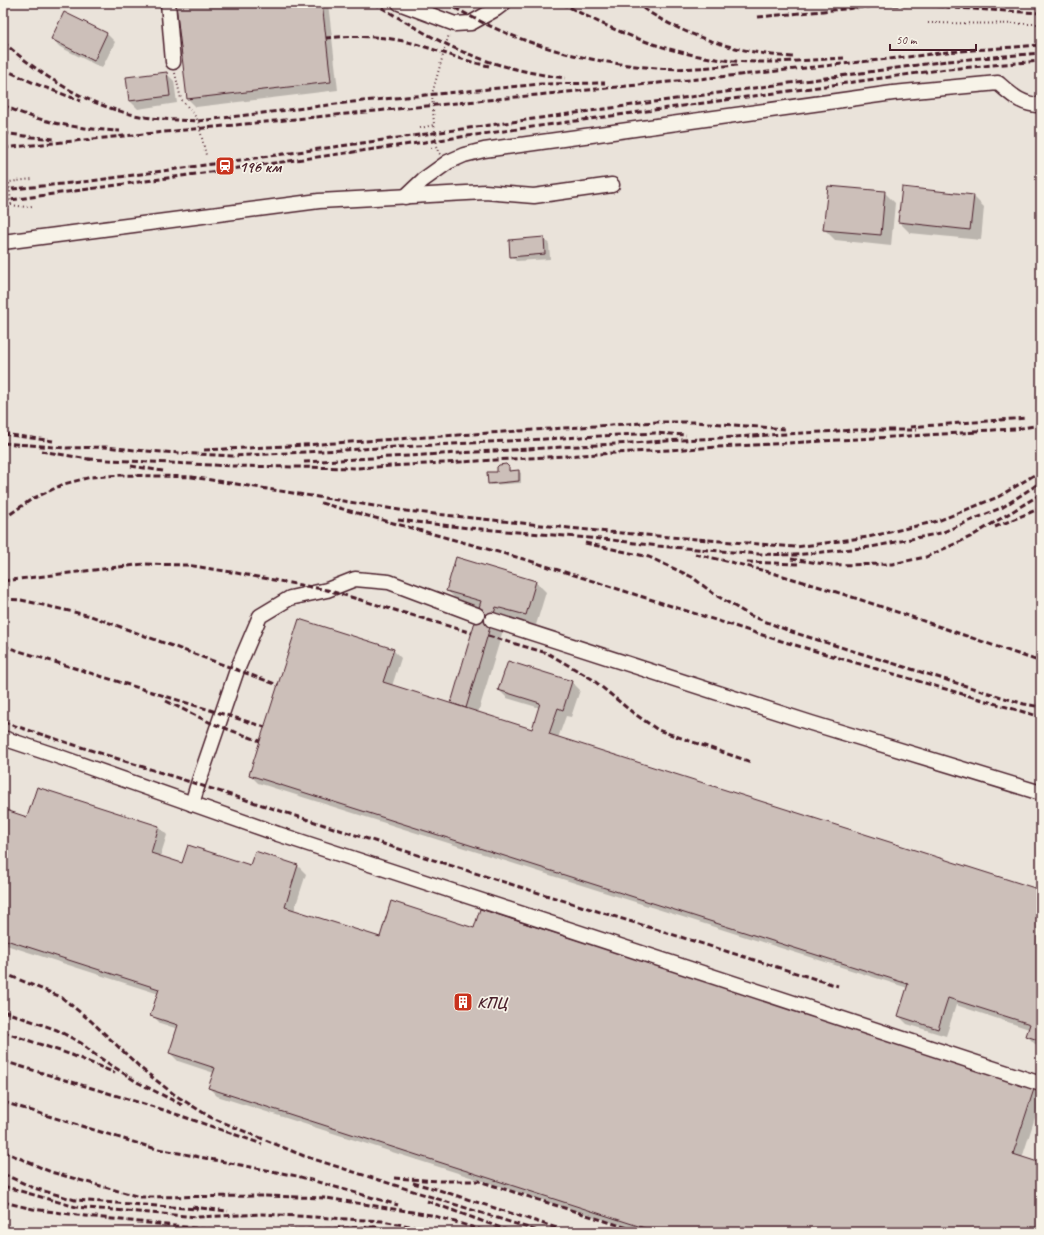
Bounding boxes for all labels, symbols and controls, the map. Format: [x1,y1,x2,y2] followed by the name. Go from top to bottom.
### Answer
[890,26,976,52] scale bar
[896,32,918,48] text: 50 m
[214,155,236,177] station icon: 196 км
[239,157,283,177] place label: 196 км
[452,991,474,1013] building icon: КПЦ
[477,993,509,1013] place label: КПЦ

